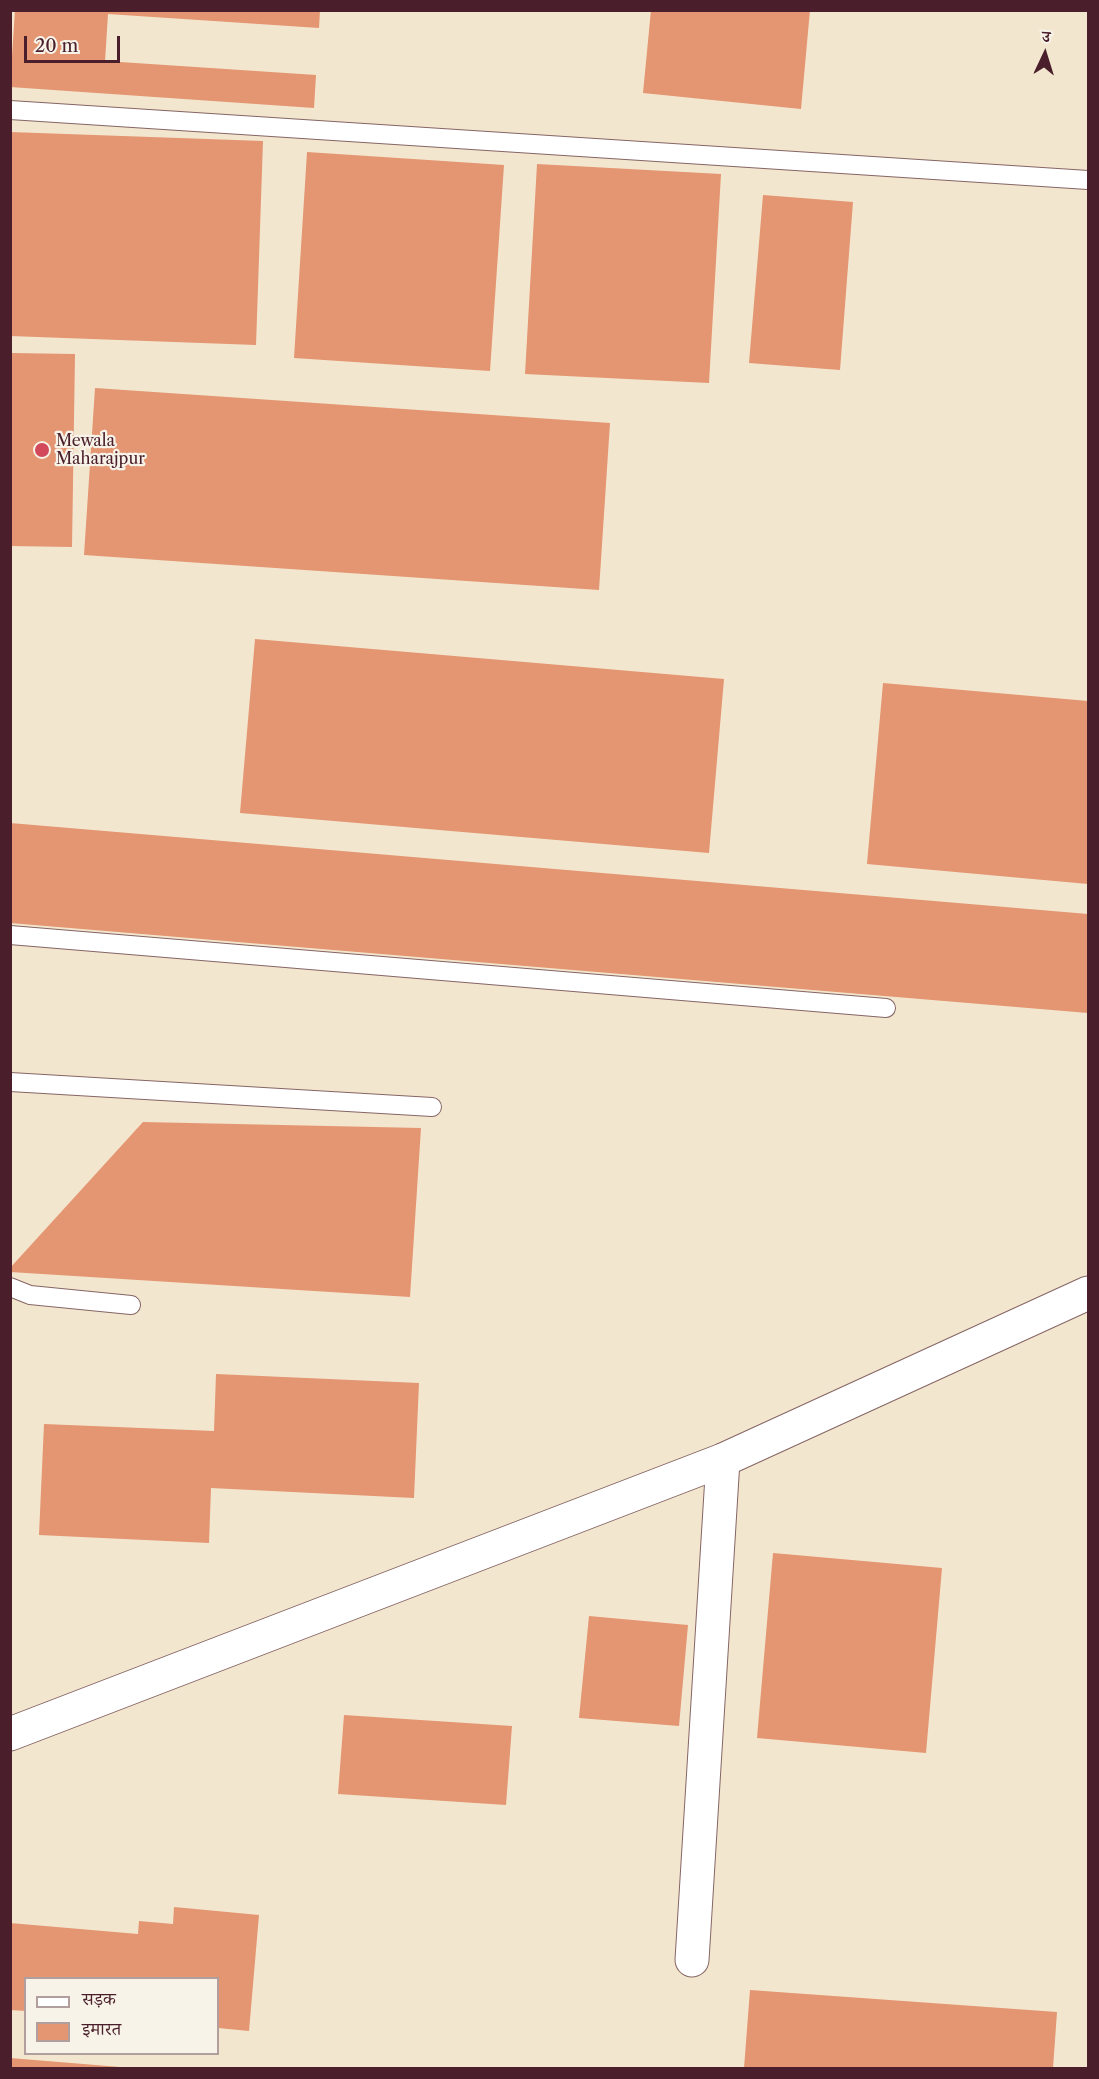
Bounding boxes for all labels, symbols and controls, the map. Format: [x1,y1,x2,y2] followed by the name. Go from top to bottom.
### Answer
[27,24,123,62] scale bar
[1015,24,1075,84] north arrow
[1041,26,1051,46] text: उ
[35,35,78,57] text: 20 m
[56,431,145,469] place label: Mewala Maharajpur
[33,441,51,459] marker: Mewala Maharajpur
[24,1977,219,2055] legend
[82,1988,116,2010] text: सड़क
[82,2018,121,2040] text: इमारत

